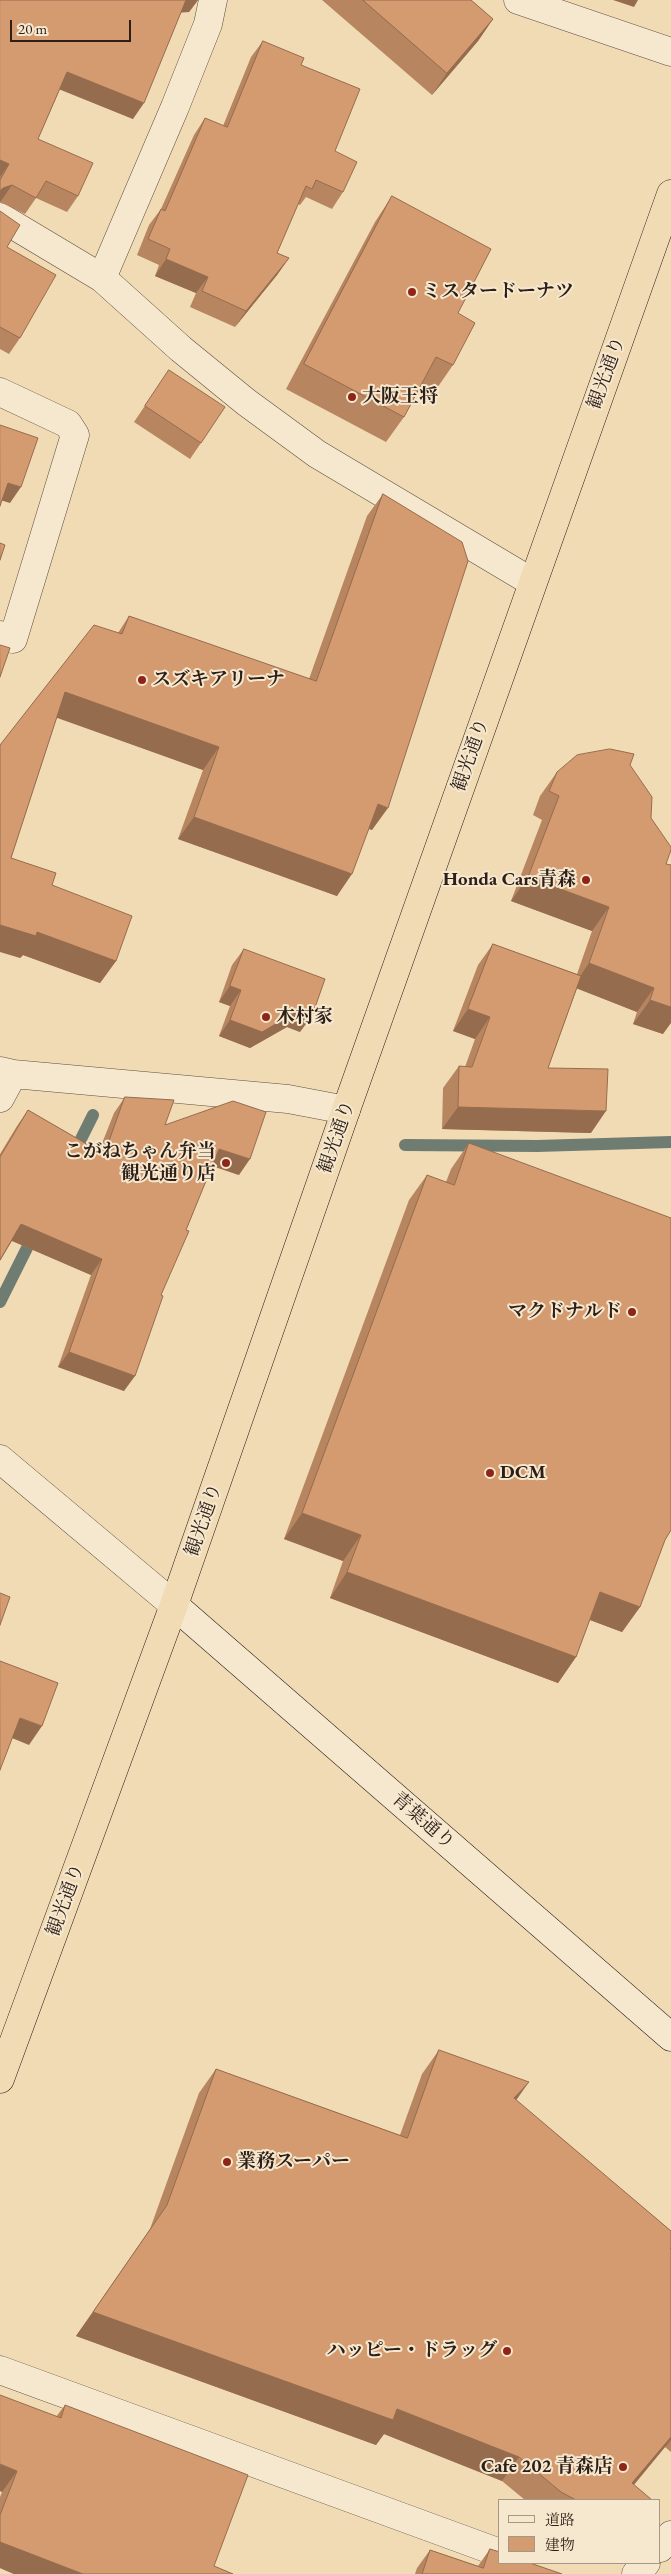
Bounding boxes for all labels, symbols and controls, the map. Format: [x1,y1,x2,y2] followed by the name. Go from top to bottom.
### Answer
[12,10,134,42] scale bar
[18,19,47,38] text: 20 m
[422,281,574,303] place label: ミスタードーナツ
[406,286,418,298] marker: ミスタードーナツ
[583,333,631,413] street label: 観光通り
[362,386,438,408] place label: 大阪王将
[346,391,358,403] marker: 大阪王将
[152,669,285,691] place label: スズキアリーナ
[136,674,148,686] marker: スズキアリーナ
[448,715,494,795] street label: 観光通り
[443,869,576,891] place label: Honda Cars青森
[580,874,592,886] marker: Honda Cars青森
[276,1006,333,1028] place label: 木村家
[260,1011,272,1023] marker: 木村家
[314,1097,360,1177] street label: 観光通り
[64,1141,216,1185] place label: こがねちゃん弁当 観光通り店
[220,1157,232,1169] marker: こがねちゃん弁当 観光通り店
[508,1301,622,1323] place label: マクドナルド
[626,1306,638,1318] marker: マクドナルド
[500,1462,546,1484] place label: DCM
[484,1467,496,1479] marker: DCM
[181,1480,227,1560] street label: 観光通り
[387,1787,459,1855] street label: 青葉通り
[42,1860,90,1940] street label: 観光通り
[237,2151,350,2173] place label: 業務スーパー
[221,2156,233,2168] marker: 業務スーパー
[327,2340,497,2362] place label: ハッピー・ドラッグ
[501,2345,513,2357] marker: ハッピー・ドラッグ
[481,2456,613,2478] place label: Cafe 202 青森店
[617,2461,629,2473] marker: Cafe 202 青森店
[498,2499,661,2564] legend
[545,2510,575,2529] text: 道路
[545,2535,575,2554] text: 建物

